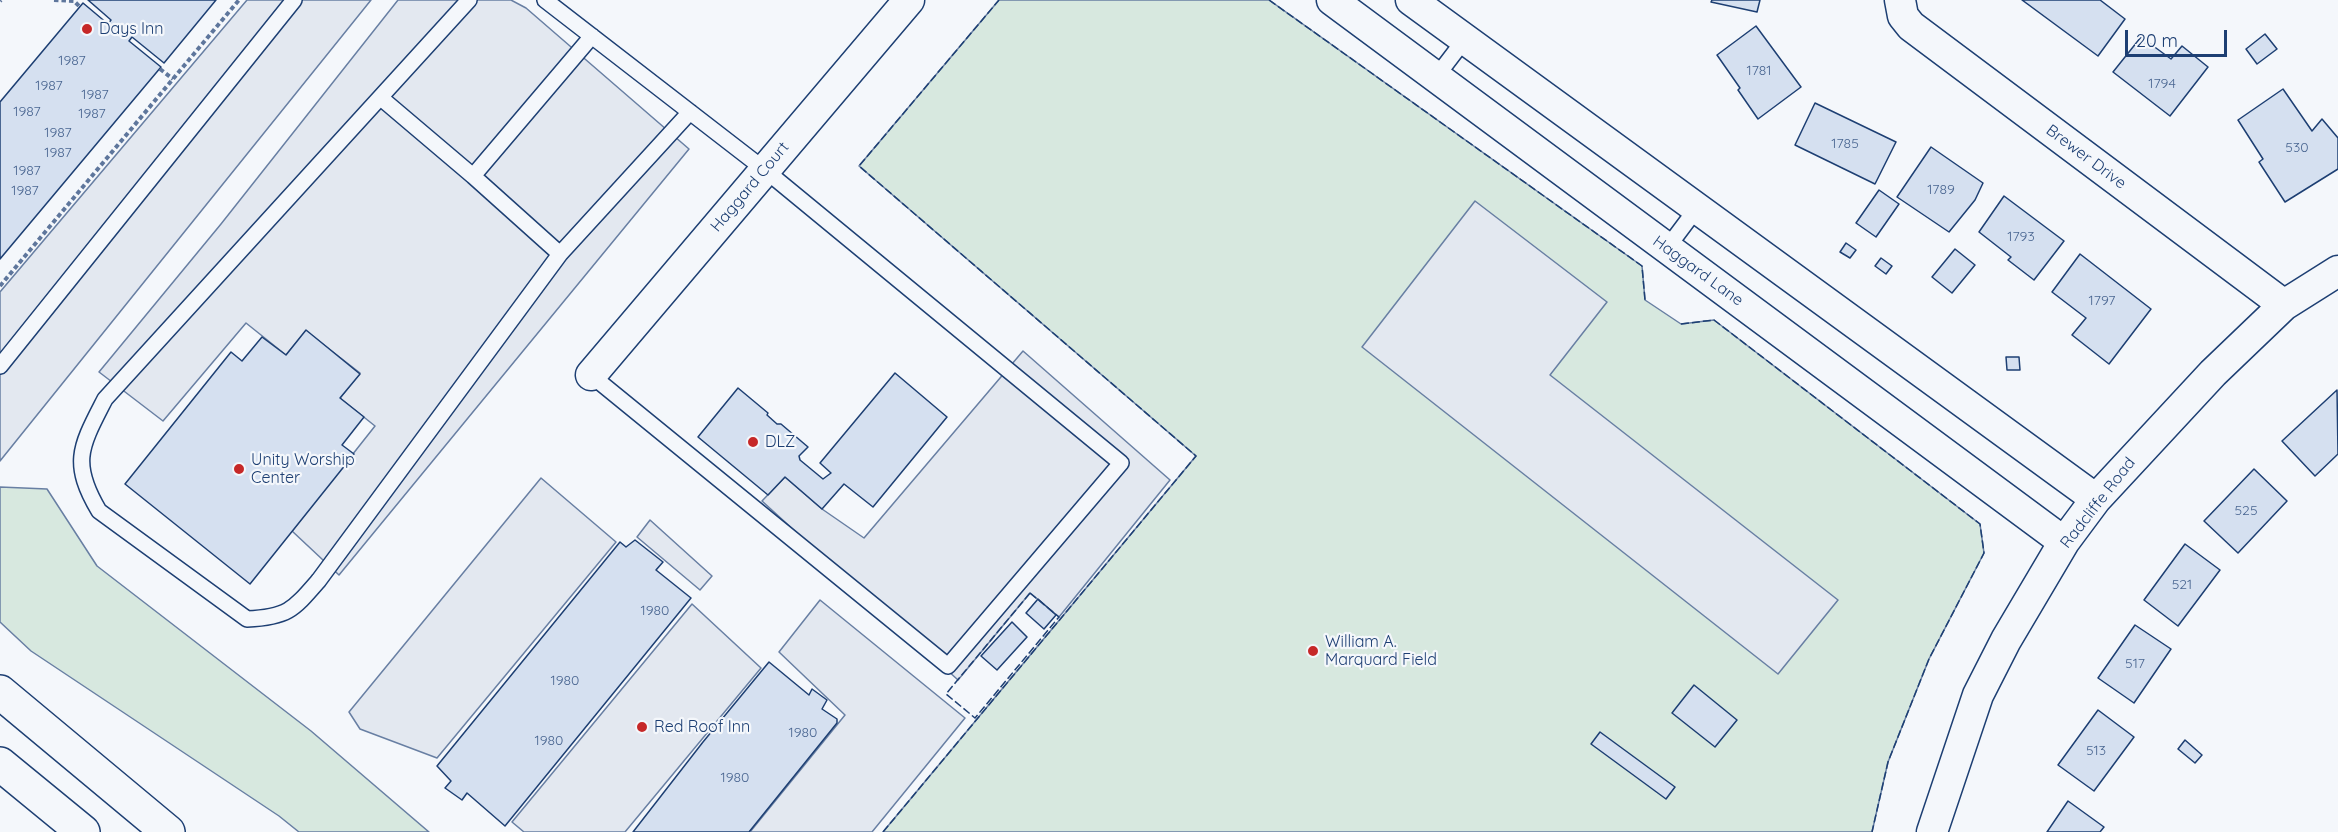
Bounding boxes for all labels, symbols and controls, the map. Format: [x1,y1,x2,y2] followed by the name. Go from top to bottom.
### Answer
[2128,18,2230,56] scale bar
[99,19,163,39] place label: Days Inn
[80,22,94,36] marker: Days Inn
[2136,29,2178,52] text: 20 m
[58,53,86,69] house number: 1987
[1746,63,1772,79] house number: 1781
[2148,76,2176,92] house number: 1794
[35,78,63,94] house number: 1987
[81,87,109,103] house number: 1987
[13,104,41,120] house number: 1987
[78,106,106,122] house number: 1987
[2042,121,2130,193] street label: Brewer Drive
[44,125,72,141] house number: 1987
[1831,136,1859,152] house number: 1785
[707,138,793,236] street label: Haggard Court
[2285,140,2309,156] house number: 530
[44,145,72,161] house number: 1987
[13,163,41,179] house number: 1987
[1927,182,1955,198] house number: 1789
[11,183,39,199] house number: 1987
[2007,229,2035,245] house number: 1793
[1649,232,1747,310] street label: Haggard Lane
[2089,293,2115,309] house number: 1797
[765,432,795,452] place label: DLZ
[746,435,760,449] marker: DLZ
[251,450,355,488] place label: Unity Worship Center
[2057,454,2139,552] street label: Radcliffe Road
[232,462,246,476] marker: Unity Worship Center
[2234,503,2258,519] house number: 525
[2172,577,2192,593] house number: 521
[641,603,669,619] house number: 1980
[1325,632,1437,670] place label: William A. Marquard Field
[1306,644,1320,658] marker: William A. Marquard Field
[2125,656,2145,672] house number: 517
[551,673,579,689] house number: 1980
[654,717,750,737] place label: Red Roof Inn
[635,720,649,734] marker: Red Roof Inn
[789,725,817,741] house number: 1980
[535,733,563,749] house number: 1980
[2086,743,2106,759] house number: 513
[721,770,749,786] house number: 1980

